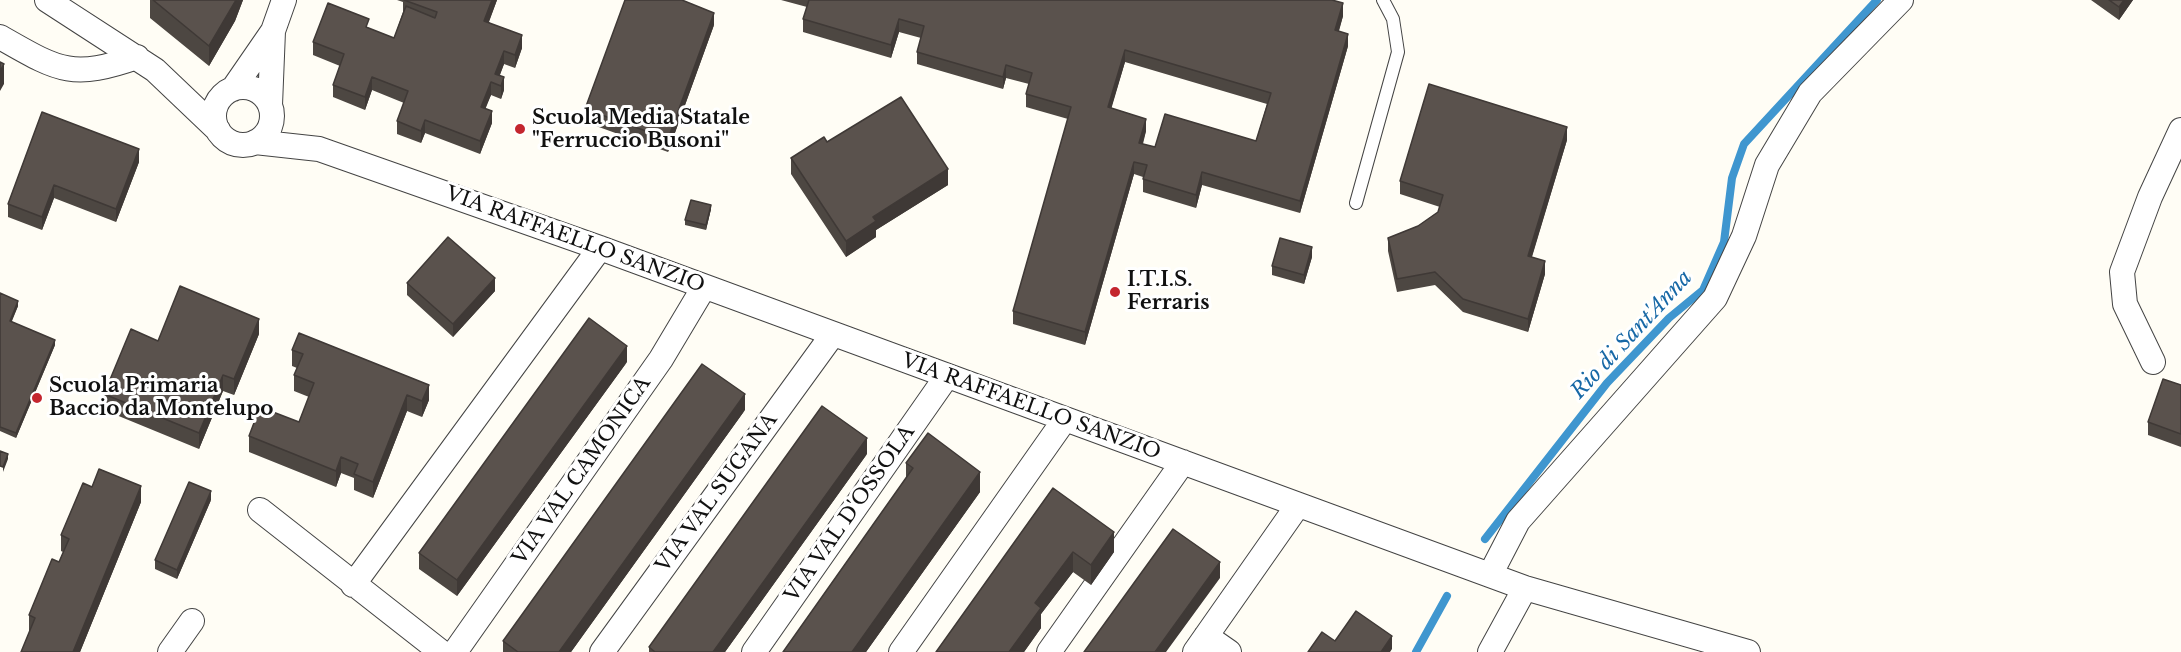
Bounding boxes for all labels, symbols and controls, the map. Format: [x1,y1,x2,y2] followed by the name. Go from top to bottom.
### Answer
[532,106,750,153] place label: Scuola Media Statale "Ferruccio Busoni"
[513,122,527,136] marker: Scuola Media Statale "Ferruccio Busoni"
[442,182,708,298] street label: VIA RAFFAELLO SANZIO
[1566,266,1698,404] water label: Rio di Sant'Anna
[1127,268,1210,315] place label: I.T.I.S. Ferraris
[1108,285,1122,299] marker: I.T.I.S. Ferraris
[898,349,1164,465] street label: VIA RAFFAELLO SANZIO
[508,372,656,570] street label: VIA VAL CAMONICA
[49,374,273,421] place label: Scuola Primaria Baccio da Montelupo
[30,391,44,405] marker: Scuola Primaria Baccio da Montelupo
[651,409,783,577] street label: VIA VAL SUGANA
[780,421,920,607] street label: VIA VAL D'OSSOLA

